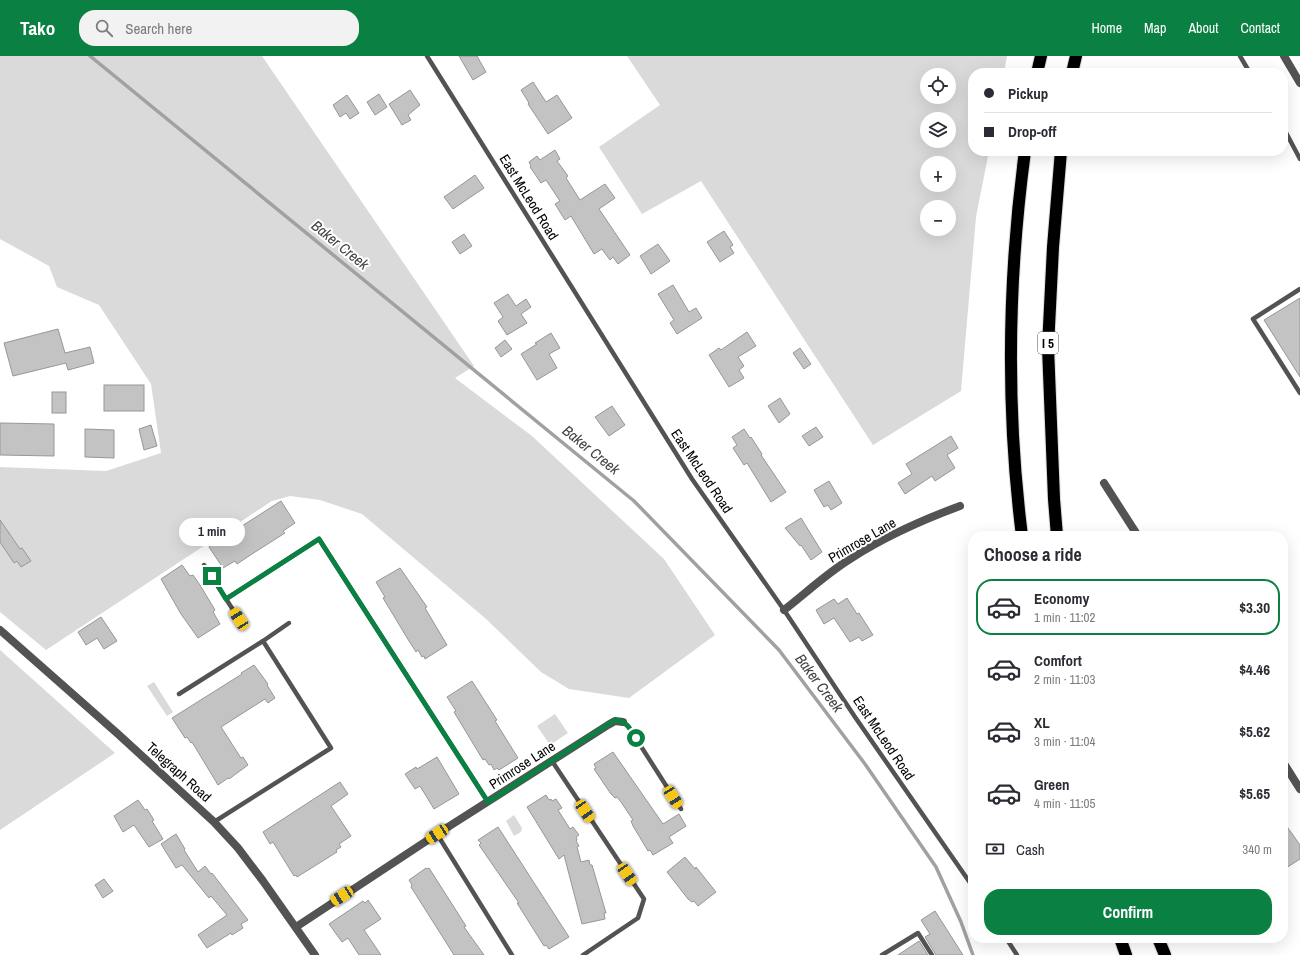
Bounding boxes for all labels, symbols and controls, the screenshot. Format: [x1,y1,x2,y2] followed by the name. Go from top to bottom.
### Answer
[79,10,359,46] search box
[20,15,55,41] text: Tako
[93,17,115,39] icon: search
[125,18,192,39] text: Search here
[1091,19,1122,37] text: Home
[1144,19,1166,37] text: Map
[1188,19,1218,37] text: About
[1240,19,1280,37] text: Contact
[920,68,956,236] map controls
[920,68,956,104] button: locate
[1008,83,1048,104] text: Pickup
[920,112,956,148] button: layers
[1008,121,1057,142] text: Drop-off
[495,151,563,243] street label: East McLeod Road
[920,156,956,192] button: +
[920,200,956,236] button: −
[307,215,374,275] water label: Baker Creek
[1038,332,1058,354] road number: I 5
[558,420,625,480] water label: Baker Creek
[667,425,737,517] street label: East McLeod Road
[825,513,899,567] street label: Primrose Lane
[179,518,245,546] callout: 1 min
[198,523,226,540] text: 1 min
[984,542,1082,567] text: Choose a ride
[203,567,221,585] route end
[1034,588,1089,609] text: Economy
[986,589,1022,625] icon: car
[1239,597,1270,618] text: $3.30
[227,606,251,632] car
[1034,609,1095,626] text: 1 min · 11:02
[790,649,849,717] water label: Baker Creek
[1034,650,1082,671] text: Comfort
[986,651,1022,687] icon: car
[1239,659,1270,680] text: $4.46
[1034,671,1095,688] text: 2 min · 11:03
[849,692,919,784] street label: East McLeod Road
[1034,712,1050,733] text: XL
[986,713,1022,749] icon: car
[1239,721,1270,742] text: $5.62
[627,729,645,747] route start
[1034,733,1095,750] text: 3 min · 11:04
[486,737,558,793] street label: Primrose Lane
[143,738,215,806] street label: Telegraph Road
[1034,774,1070,795] text: Green
[986,775,1022,811] icon: car
[1239,783,1270,804] text: $5.65
[662,784,684,810] car
[1034,795,1095,812] text: 4 min · 11:05
[573,798,597,824] car
[424,822,450,846] car
[984,838,1006,860] icon: cash
[1016,839,1045,860] text: Cash
[1242,841,1272,858] text: 340 m
[615,861,639,887] car
[329,884,355,908] car
[984,889,1272,935] button: Confirm

